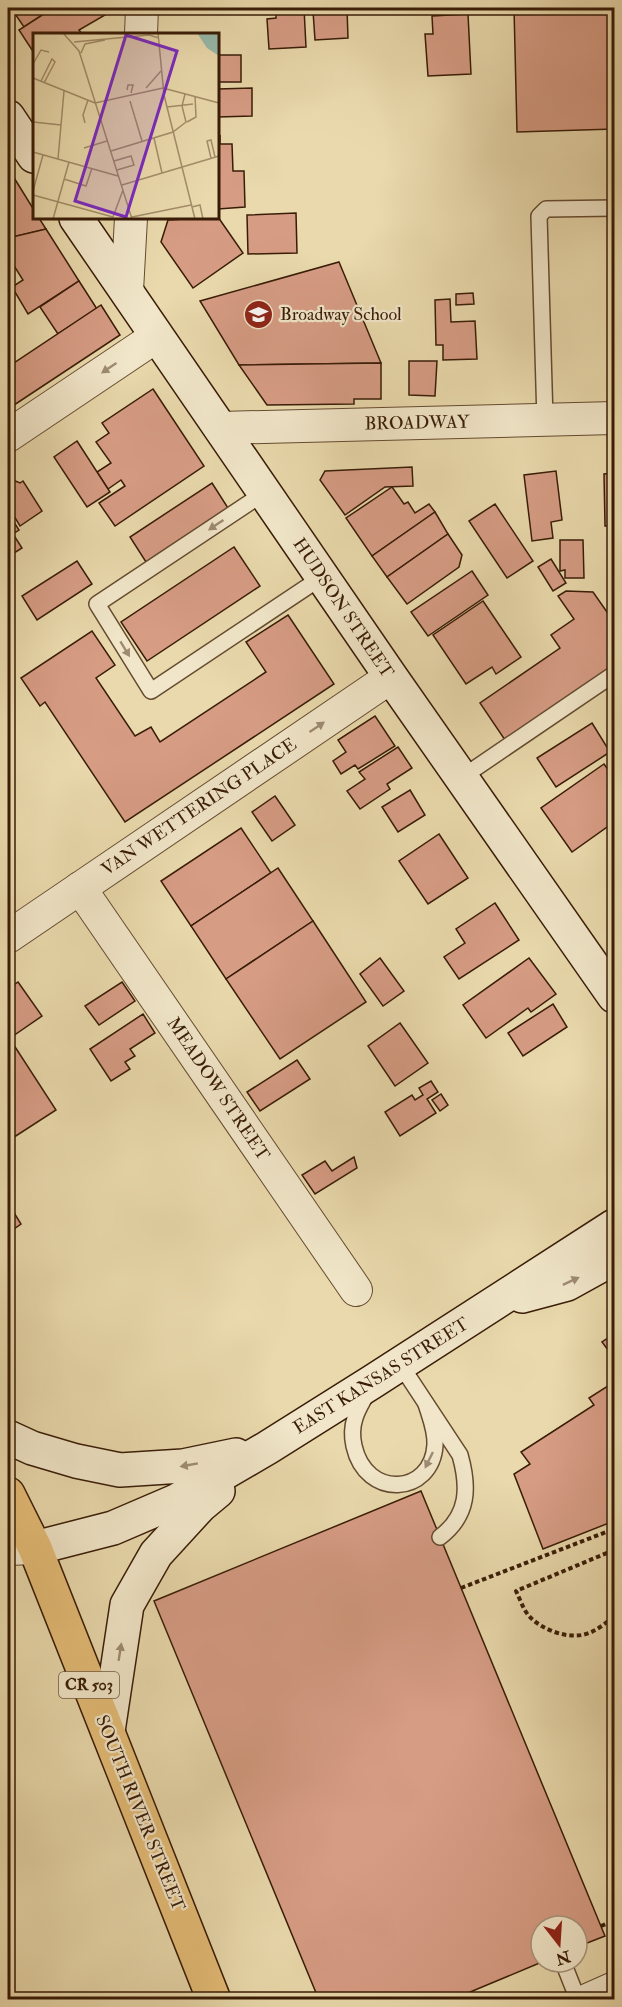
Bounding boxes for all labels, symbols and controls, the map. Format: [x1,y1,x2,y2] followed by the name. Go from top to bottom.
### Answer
[33,33,219,219] inset map
[243,298,275,330] school or university icon: Broadway School
[280,303,402,326] place label: Broadway School
[101,362,117,374] one-way arrow
[364,411,470,435] street label: BROADWAY
[208,519,224,531] one-way arrow
[288,533,399,683] street label: HUDSON STREET
[119,641,130,657] one-way arrow
[308,721,324,733] one-way arrow
[97,733,301,881] street label: VAN WETTERING PLACE
[161,1013,275,1166] street label: MEADOW STREET
[562,1277,579,1286] one-way arrow
[289,1312,473,1439] street label: EAST KANSAS STREET
[425,1452,434,1469] one-way arrow
[179,1460,198,1469] one-way arrow
[115,1642,124,1661] one-way arrow
[59,1672,119,1698] road number: CR 503
[90,1712,190,1915] street label: SOUTH RIVER STREET
[529,1914,589,1974] north arrow
[553,1945,574,1969] text: N

